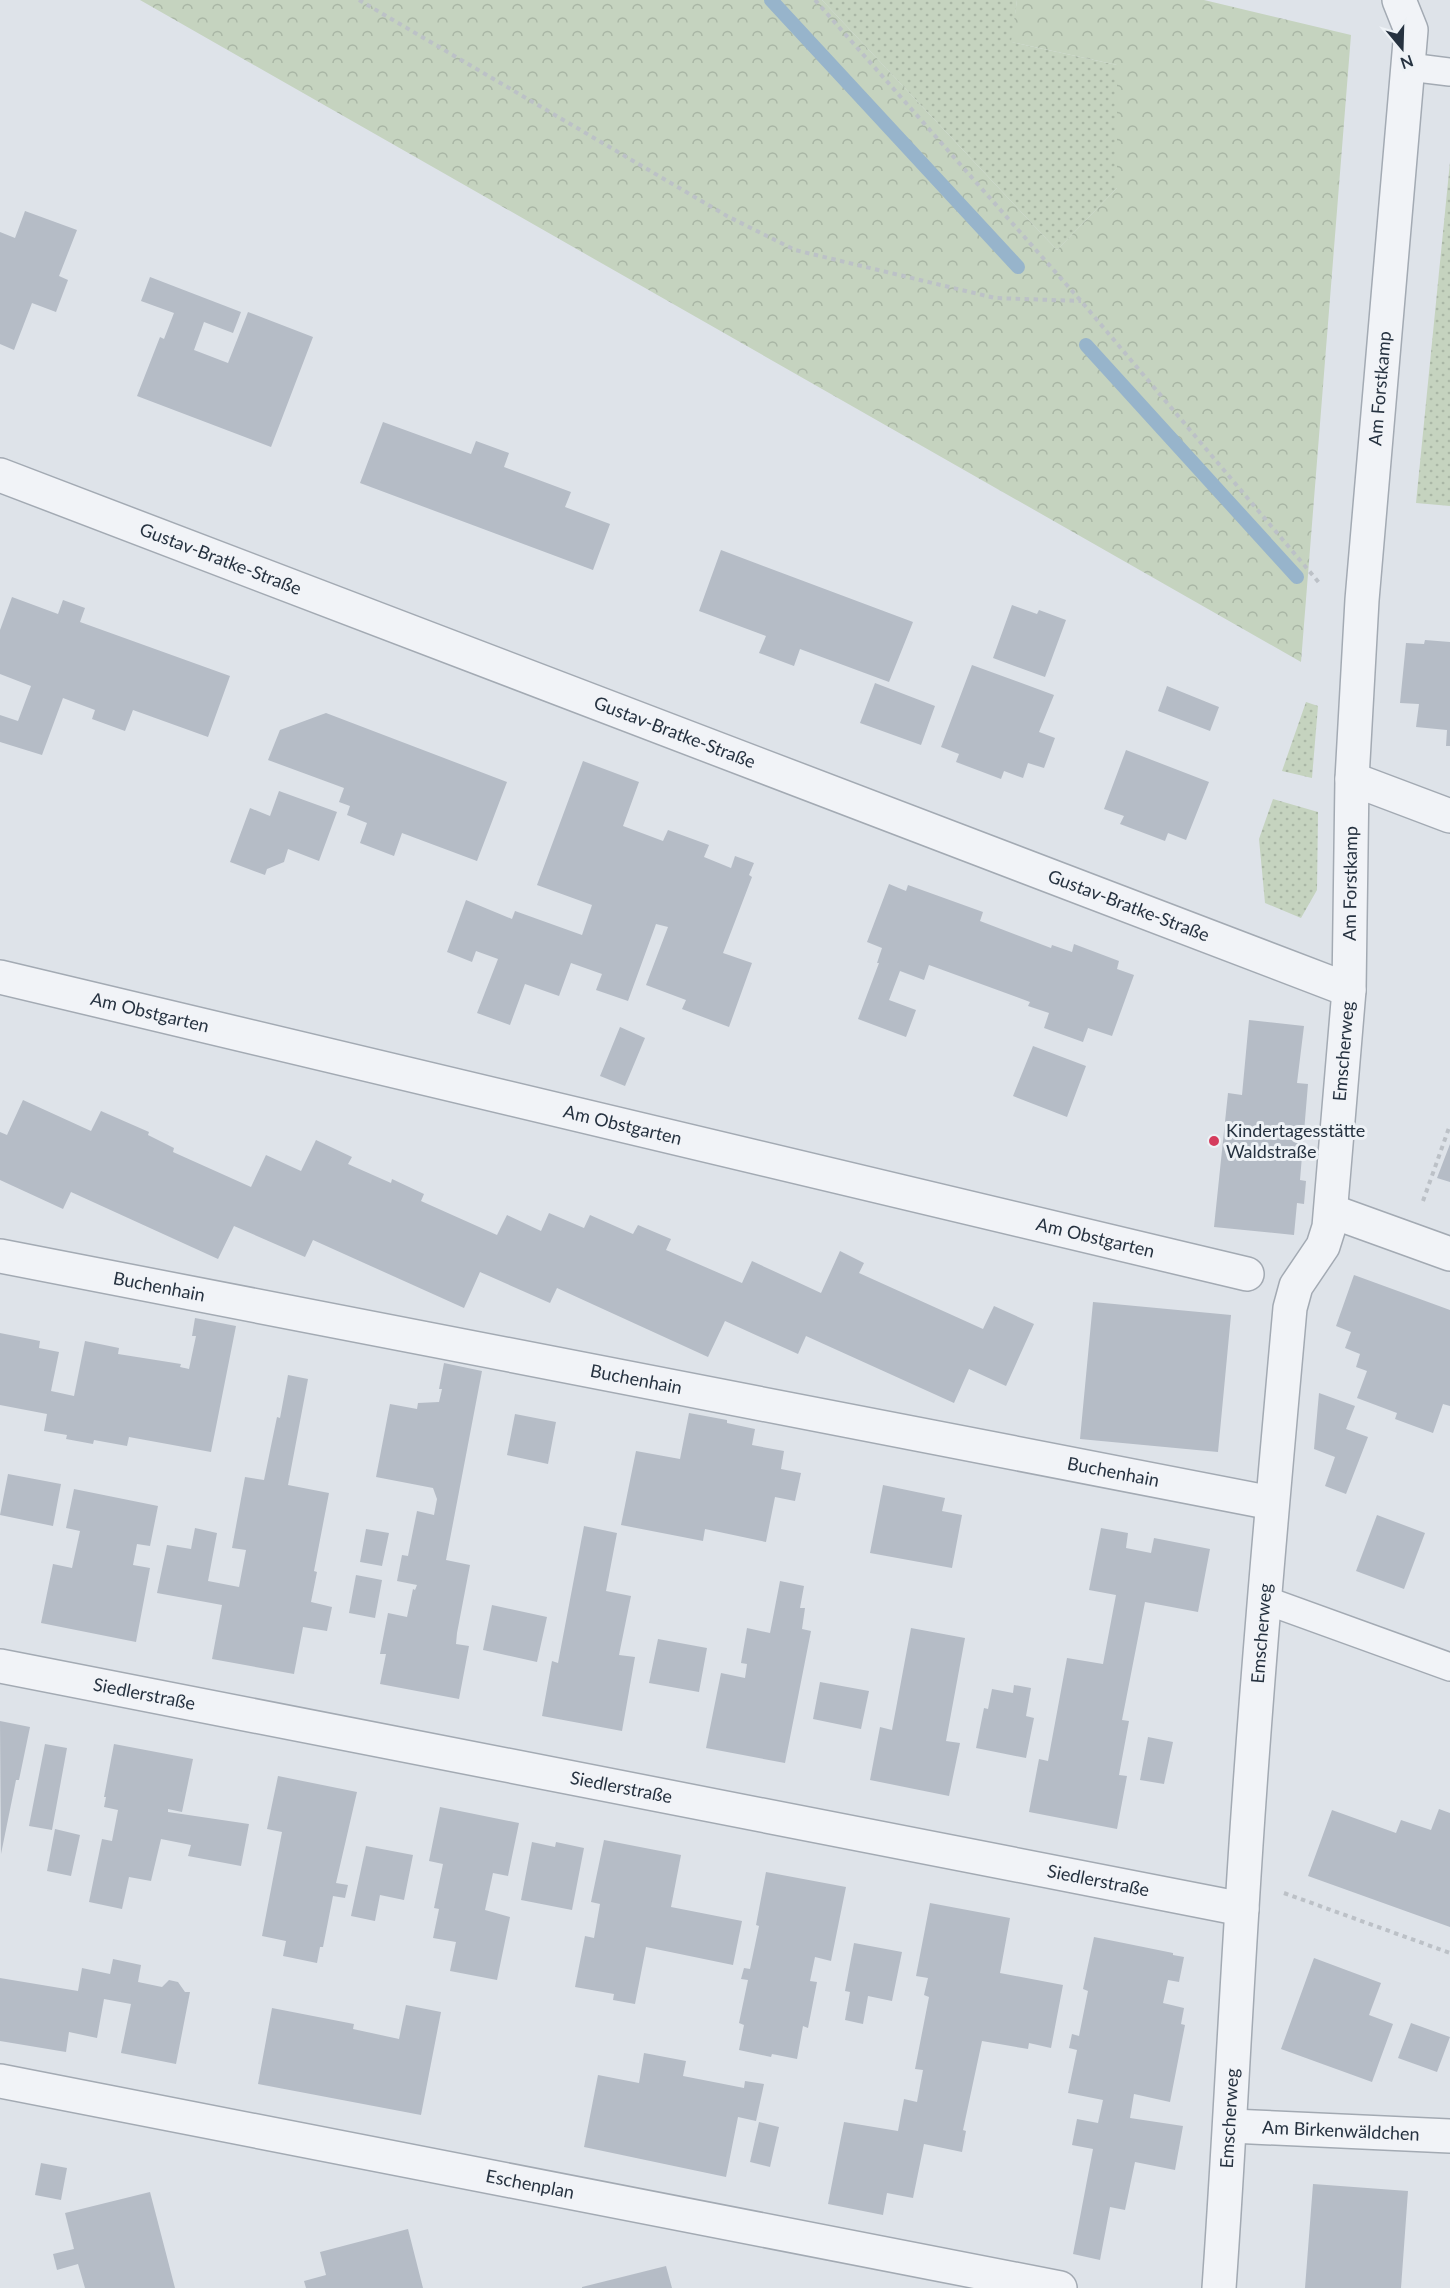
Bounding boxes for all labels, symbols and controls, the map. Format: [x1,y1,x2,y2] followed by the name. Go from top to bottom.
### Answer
[1372,18,1432,78] north arrow
[1398,52,1416,74] text: N
[1363,330,1395,447] street label: Am Forstkamp
[137,517,305,599] street label: Gustav-Bratke-Straße
[591,691,759,772] street label: Gustav-Bratke-Straße
[1338,826,1361,941] street label: Am Forstkamp
[1045,864,1213,946] street label: Gustav-Bratke-Straße
[89,987,211,1036] street label: Am Obstgarten
[1328,1000,1358,1102] street label: Emscherweg
[561,1100,684,1149] street label: Am Obstgarten
[1226,1119,1365,1162] place label: Kindertagesstätte Waldstraße
[1207,1134,1221,1148] marker: Kindertagesstätte Waldstraße
[1034,1212,1157,1262] street label: Am Obstgarten
[111,1266,207,1306] street label: Buchenhain
[589,1359,684,1398] street label: Buchenhain
[1066,1452,1161,1491] street label: Buchenhain
[1246,1582,1276,1684] street label: Emscherweg
[92,1673,197,1714] street label: Siedlerstraße
[569,1766,674,1807] street label: Siedlerstraße
[1045,1859,1151,1901] street label: Siedlerstraße
[1215,2068,1243,2169] street label: Emscherweg
[1262,2115,1420,2145] street label: Am Birkenwäldchen
[484,2164,576,2203] street label: Eschenplan

